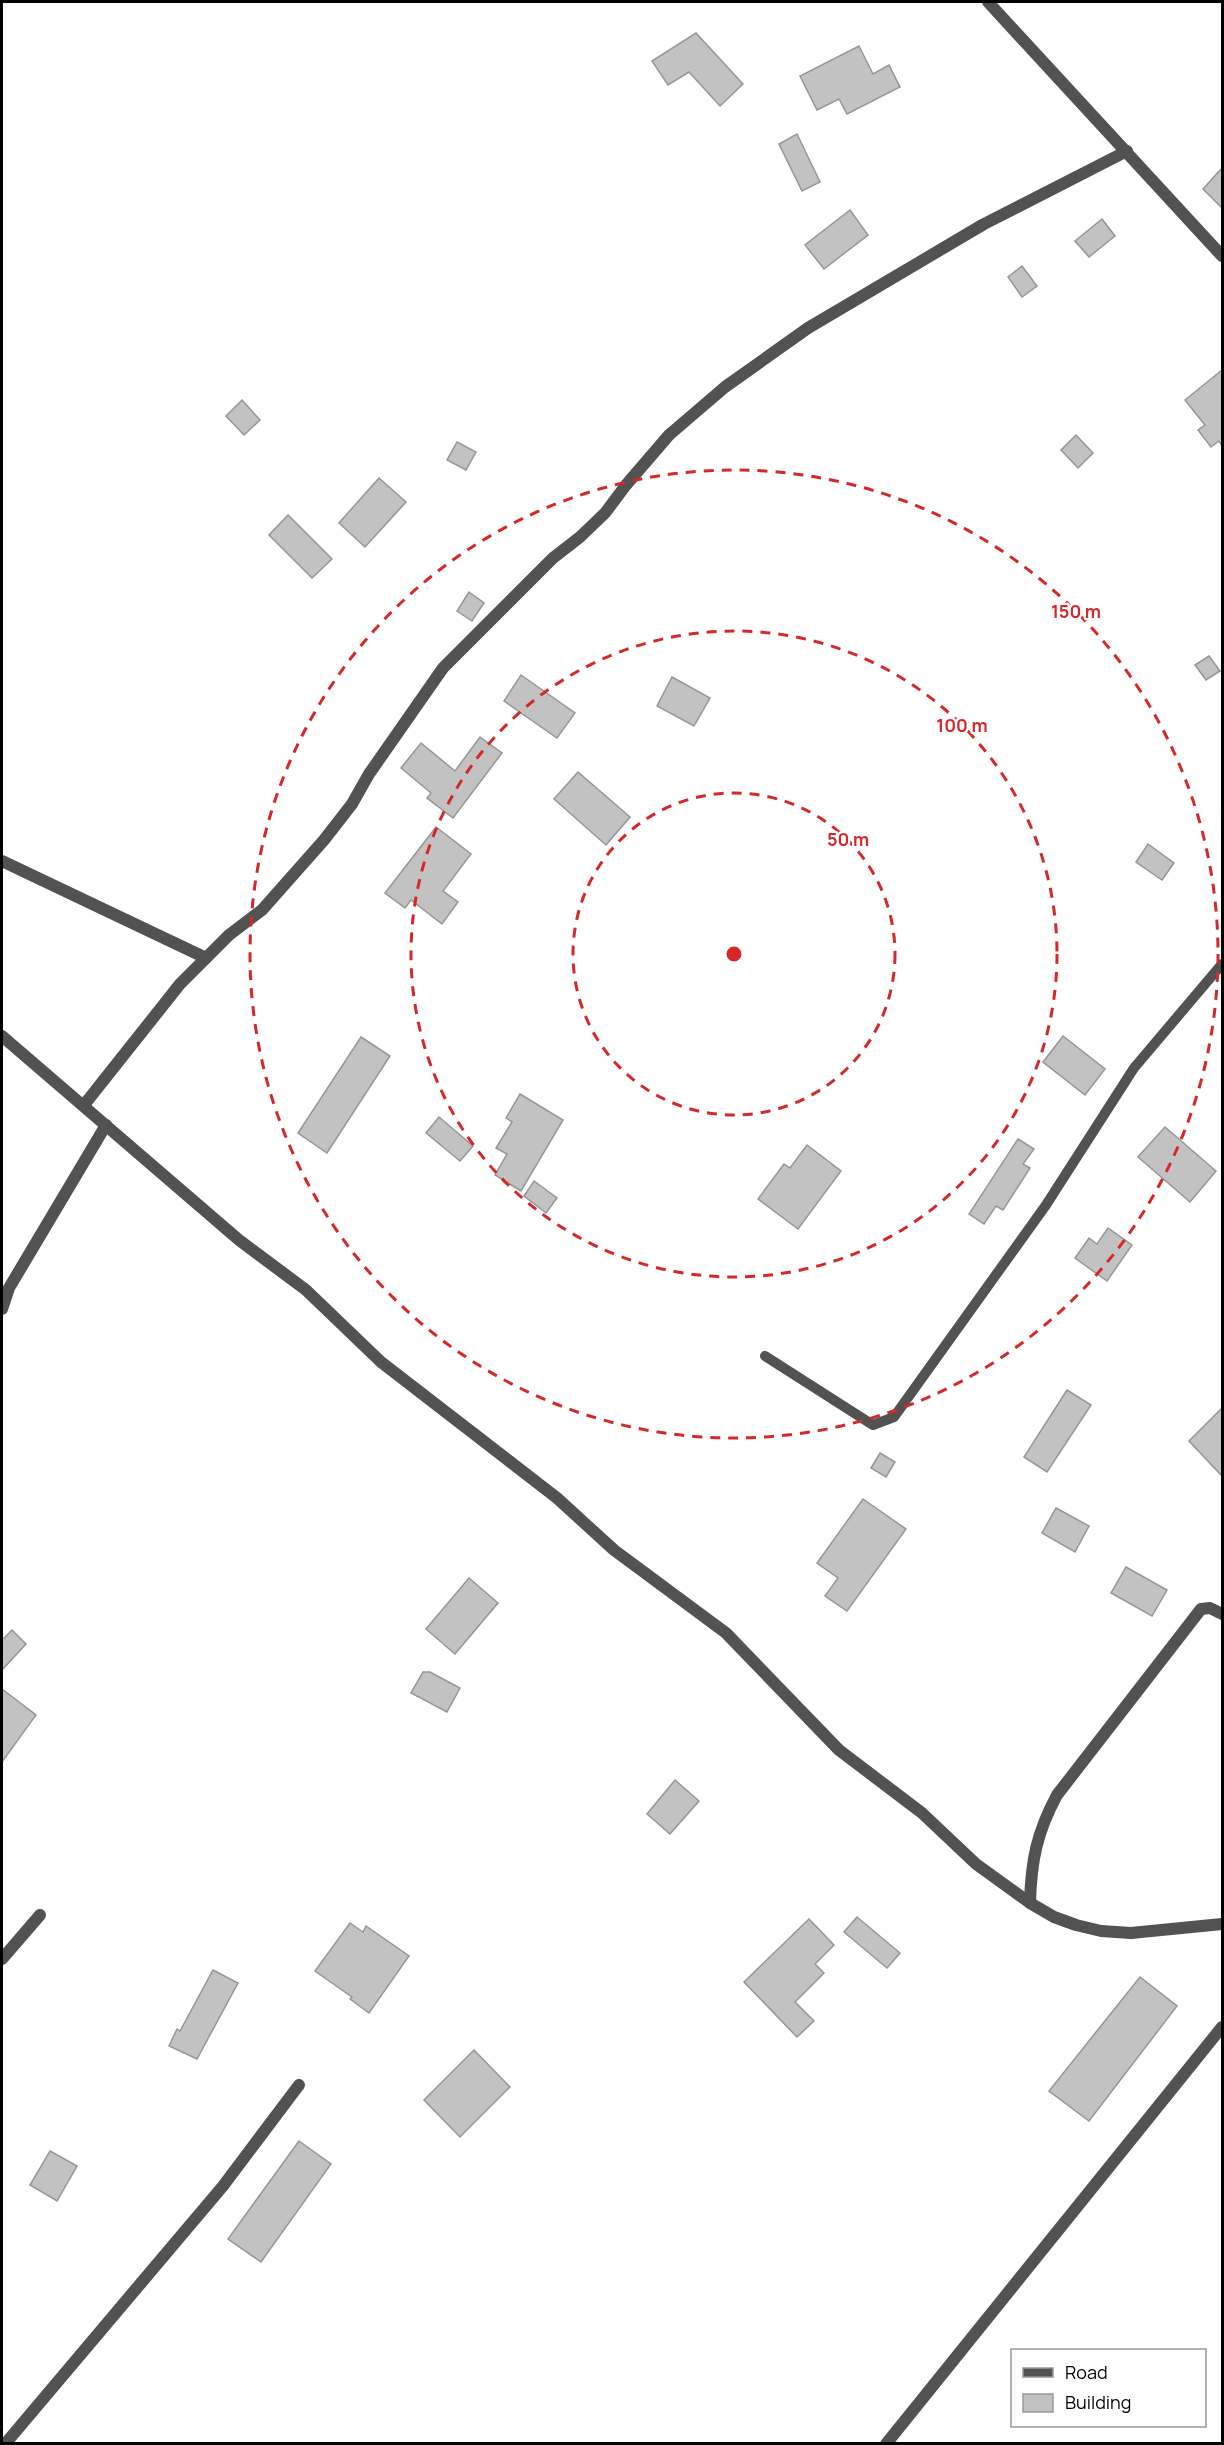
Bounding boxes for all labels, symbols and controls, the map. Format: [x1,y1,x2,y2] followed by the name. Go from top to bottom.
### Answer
[1051,599,1101,623] text: 150 m
[936,713,988,737] text: 100 m
[827,827,869,851] text: 50 m
[724,944,744,964] centre of rings
[1011,2349,1206,2427] legend
[1065,2360,1108,2384] text: Road
[1065,2390,1131,2414] text: Building

